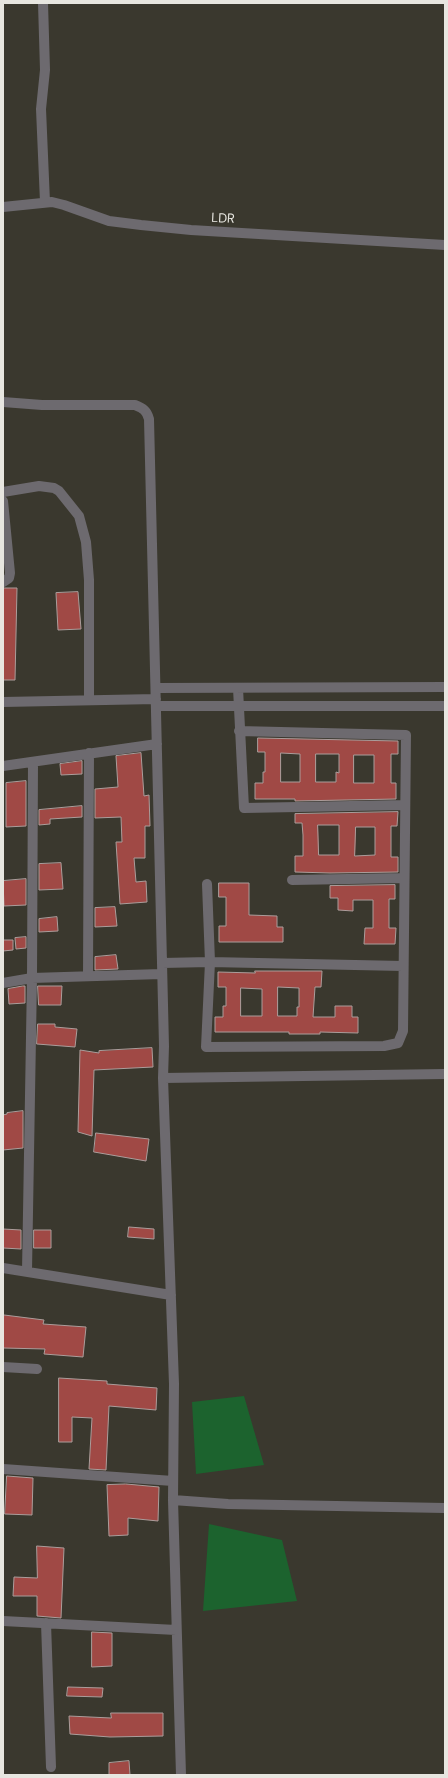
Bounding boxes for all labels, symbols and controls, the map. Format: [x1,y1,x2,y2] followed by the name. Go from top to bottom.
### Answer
[211,211,235,227] street label: LDR

